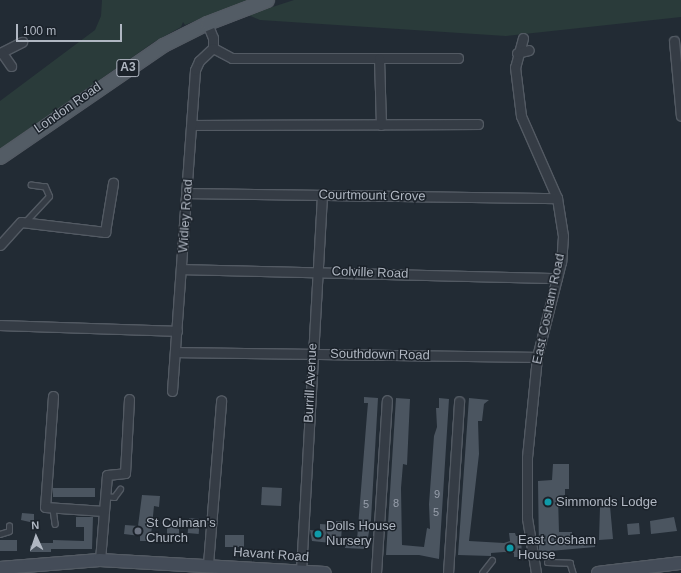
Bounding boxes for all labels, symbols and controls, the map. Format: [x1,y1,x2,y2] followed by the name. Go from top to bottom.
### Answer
[18,16,124,42] scale bar
[23,24,56,38] text: 100 m
[116,58,140,78] road number: A3
[32,79,104,137] street label: London Road
[176,179,196,253] street label: Widley Road
[318,187,426,205] street label: Courtmount Grove
[530,252,568,366] street label: East Cosham Road
[331,264,409,282] street label: Colville Road
[301,342,321,424] street label: Burrill Avenue
[330,346,430,364] street label: Southdown Road
[434,487,440,501] house number: 9
[556,494,657,510] place label: Simmonds Lodge
[393,496,399,510] house number: 8
[363,497,369,511] house number: 5
[543,497,553,507] marker: Simmonds Lodge
[433,505,439,519] house number: 5
[146,516,216,547] place label: St Colman's Church
[16,517,56,557] north arrow
[31,519,40,531] text: N
[326,519,396,550] place label: Dolls House Nursery
[133,526,143,536] marker: St Colman's Church
[313,529,323,539] marker: Dolls House Nursery
[518,533,596,564] place label: East Cosham House
[505,543,515,553] marker: East Cosham House
[233,545,309,565] street label: Havant Road

